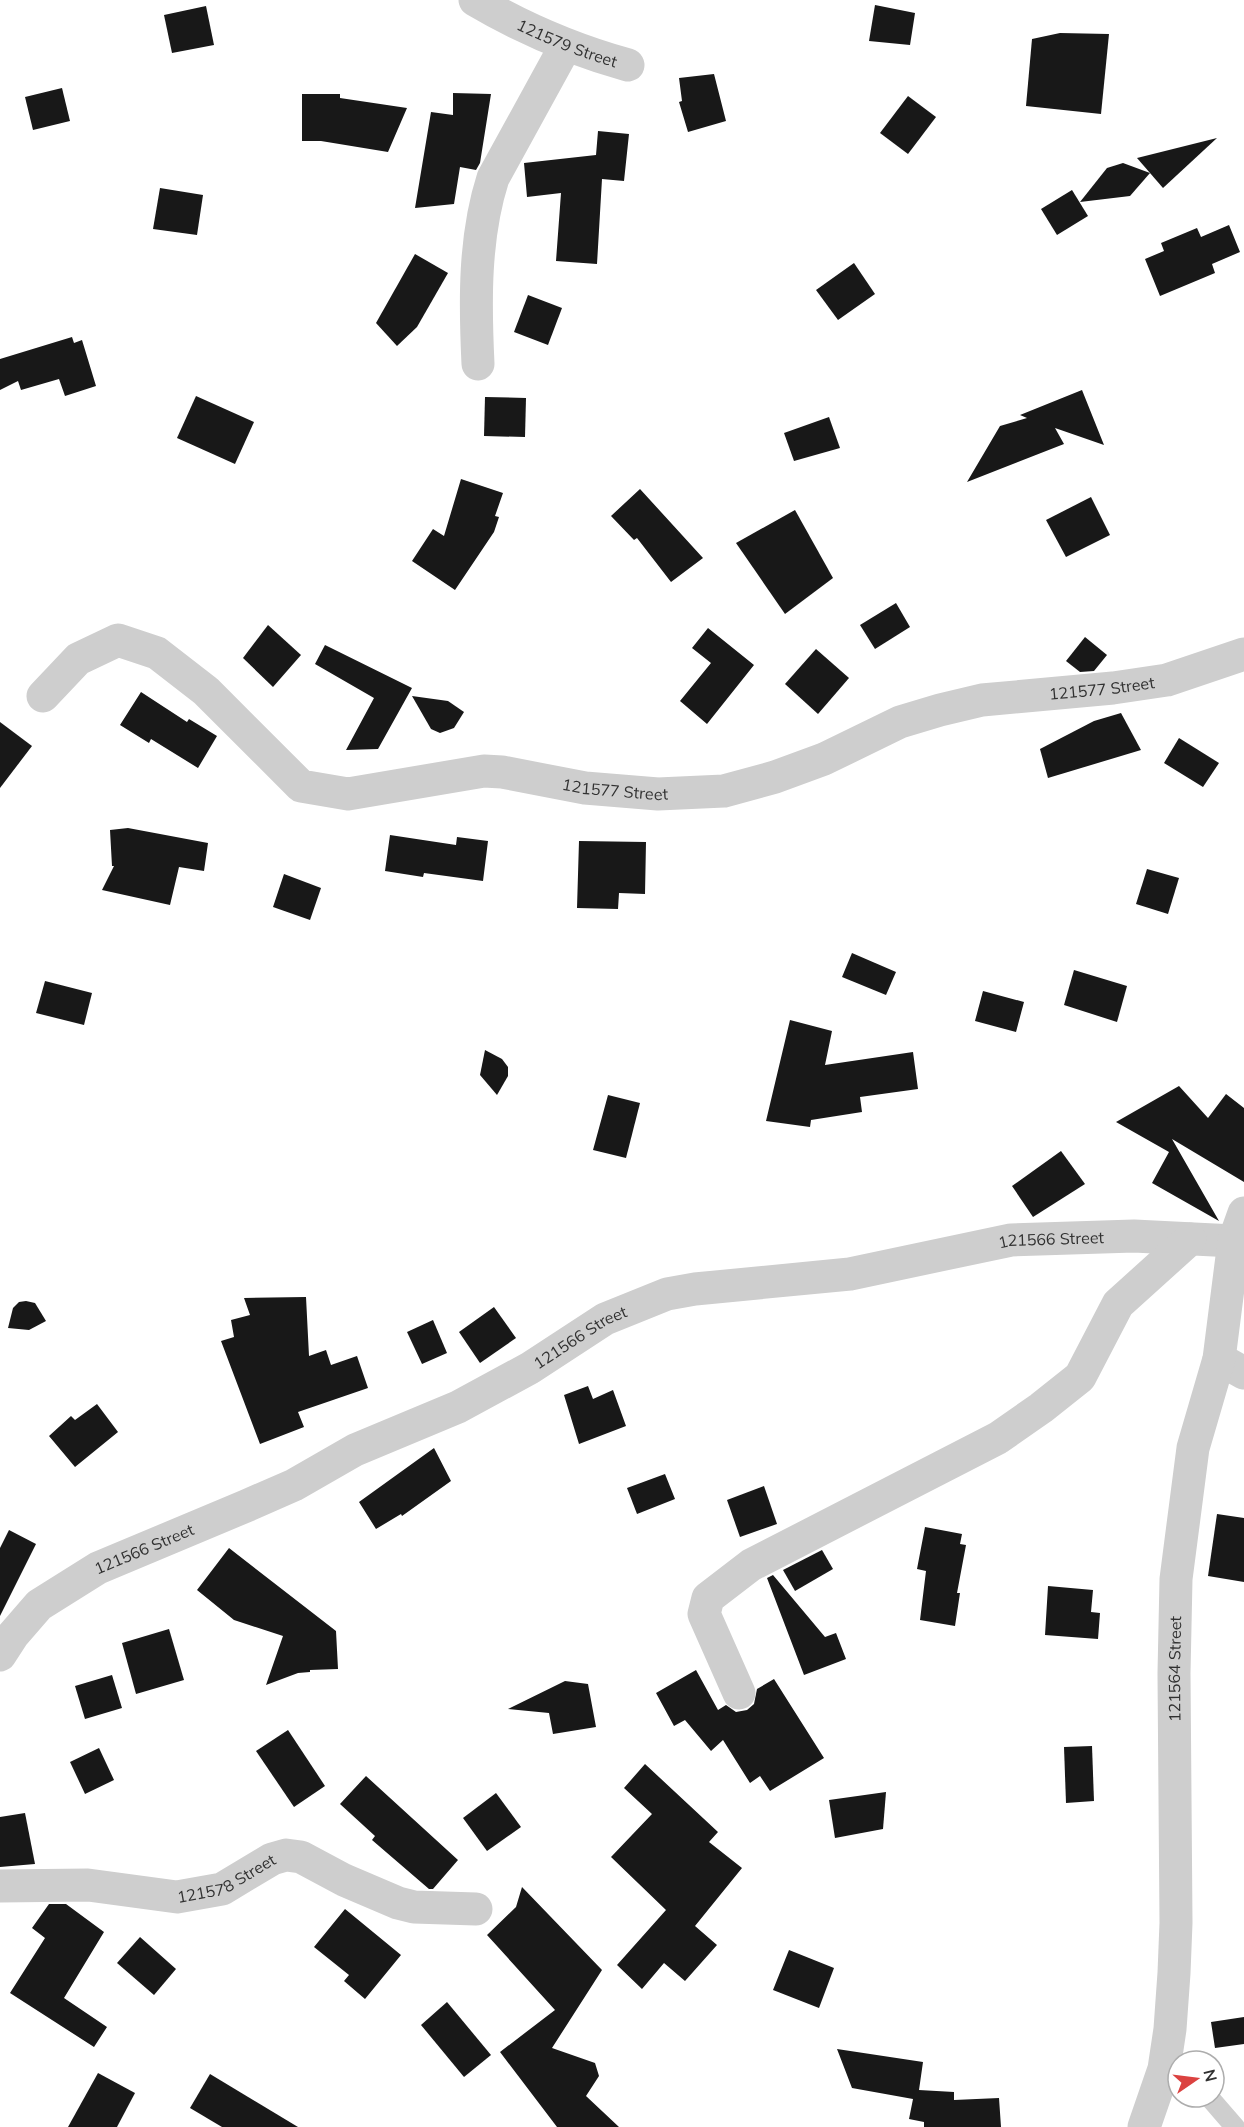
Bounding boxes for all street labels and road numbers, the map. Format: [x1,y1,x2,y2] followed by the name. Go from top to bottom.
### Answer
[514,14,620,71] street label: 121579 Street
[1048,672,1156,704] street label: 121577 Street
[561,774,669,804] street label: 121577 Street
[996,1227,1105,1252] street label: 121566 Street
[530,1301,630,1373] street label: 121566 Street
[91,1519,197,1578] street label: 121566 Street
[1164,1615,1185,1722] street label: 121564 Street
[175,1849,279,1907] street label: 121578 Street

